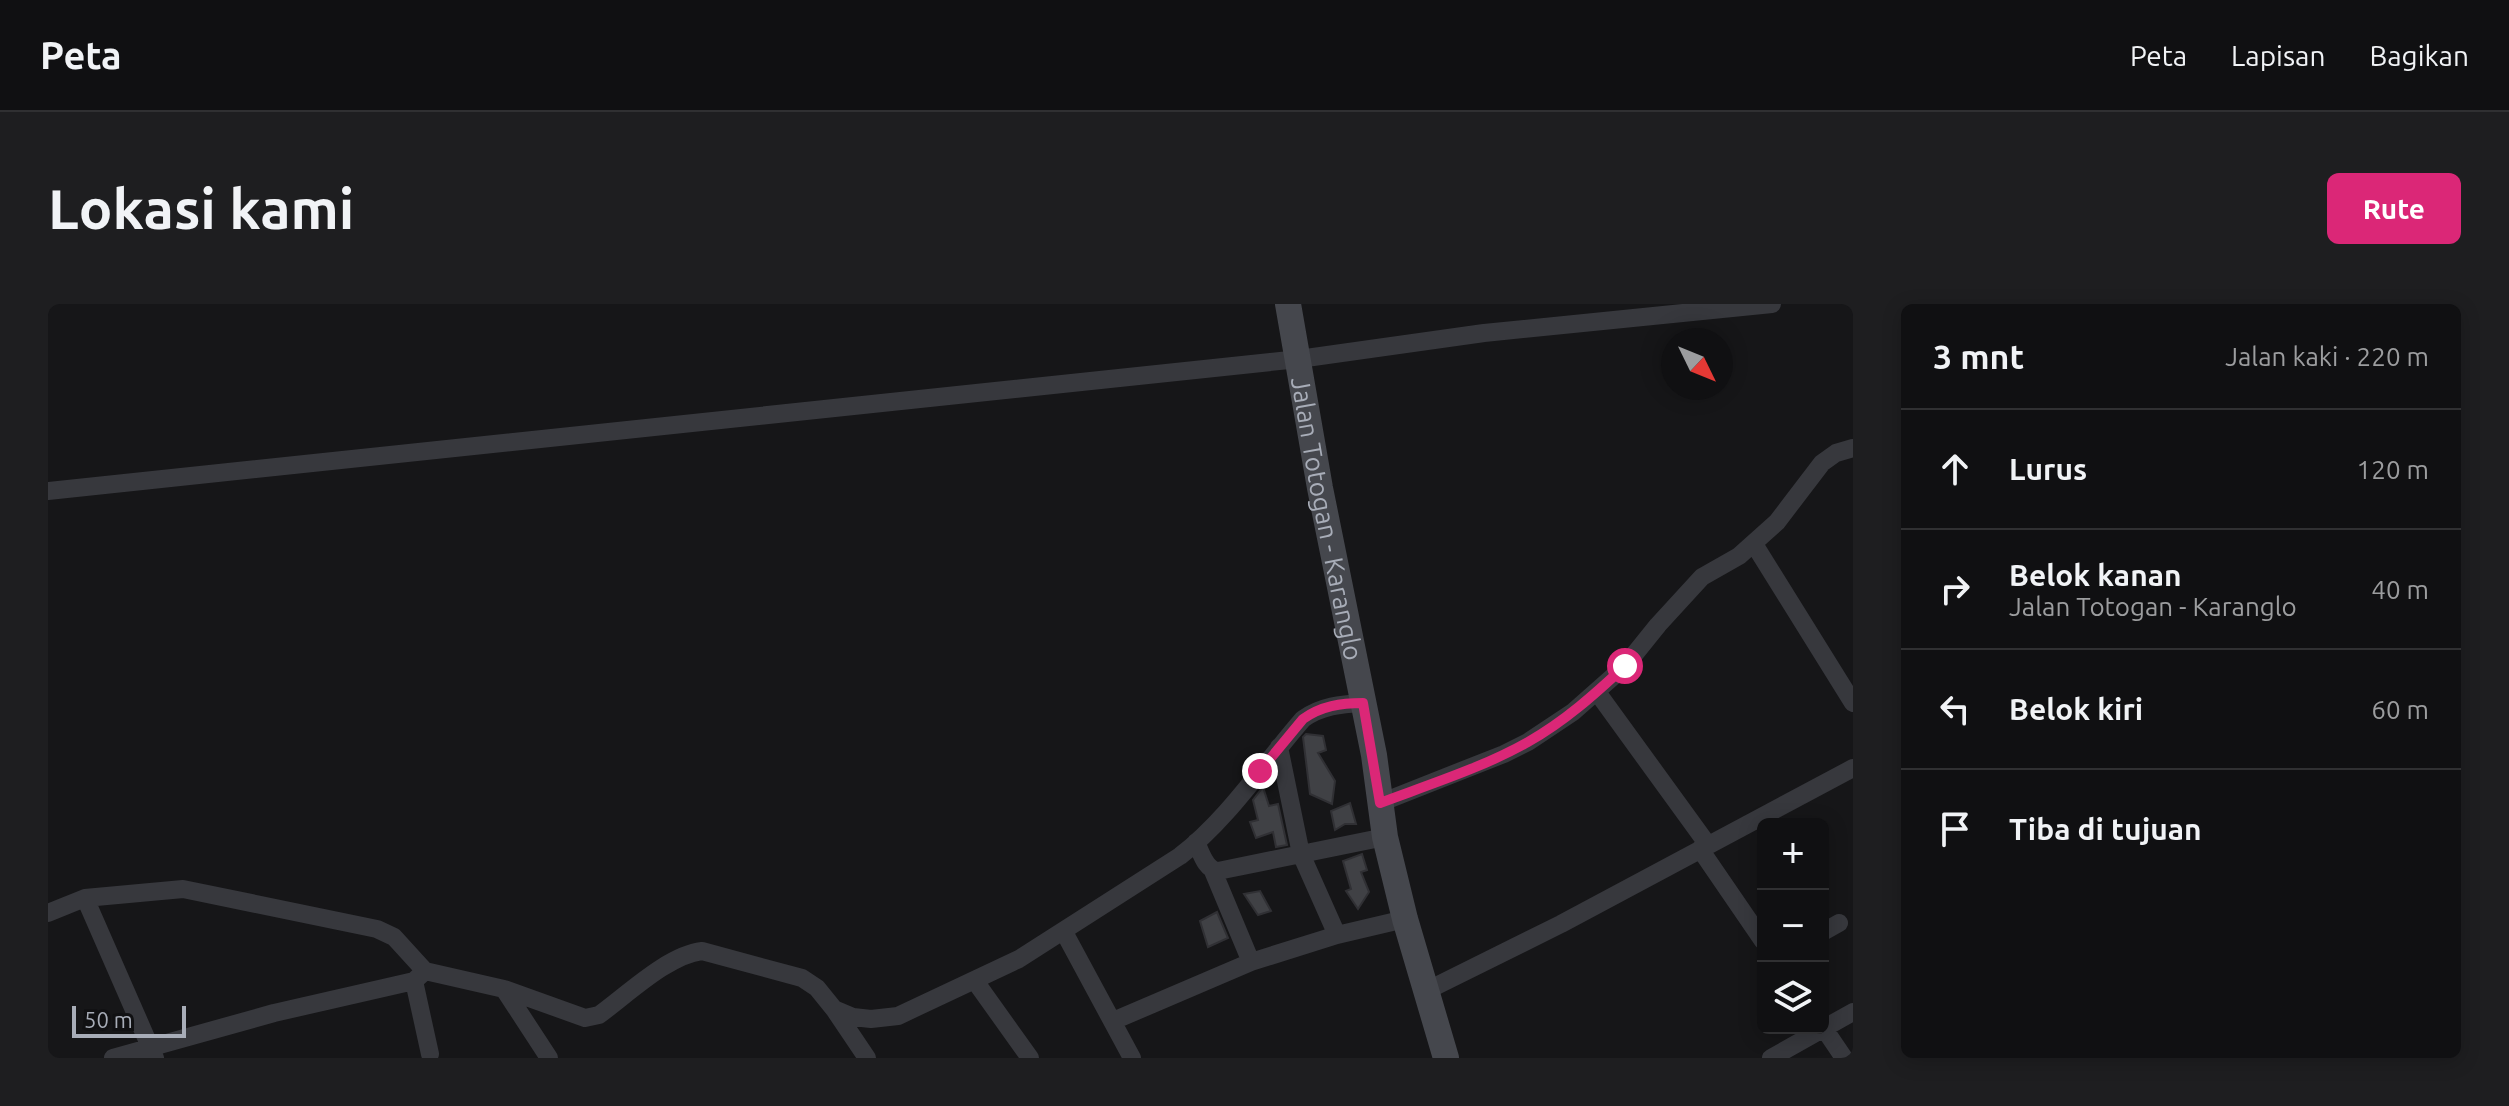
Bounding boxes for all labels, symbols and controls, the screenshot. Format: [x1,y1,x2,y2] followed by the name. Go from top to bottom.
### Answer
[40,34,122,76] text: Peta
[2130,40,2187,71] text: Peta
[2231,40,2325,71] text: Lapisan
[2369,40,2469,71] text: Bagikan
[2327,173,2461,244] button: Rute
[48,177,354,240] text: Lokasi kami
[1661,328,1733,400] north arrow
[1933,337,2024,375] text: 3 mnt
[2225,342,2429,371] text: Jalan kaki · 220 m
[1286,374,1369,663] street label: Jalan Totogan - Karanglo
[1933,447,1977,491] icon: ahead
[2009,452,2087,486] text: Lurus
[2357,455,2429,484] text: 120 m
[2009,558,2182,592] text: Belok kanan
[1933,567,1977,611] icon: right
[2371,575,2429,604] text: 40 m
[2009,592,2297,621] text: Jalan Totogan - Karanglo
[1607,648,1643,684] route start
[1933,687,1977,731] icon: left
[2009,692,2143,726] text: Belok kiri
[2371,695,2429,724] text: 60 m
[1242,753,1278,789] route end
[1933,807,1977,851] icon: arrive
[2009,812,2202,846] text: Tiba di tujuan
[1757,818,1829,1034] map controls
[1757,818,1829,890] button: +
[1757,890,1829,962] button: −
[1757,962,1829,1034] button: layers
[72,1002,186,1038] scale bar
[84,1007,133,1032] text: 50 m

